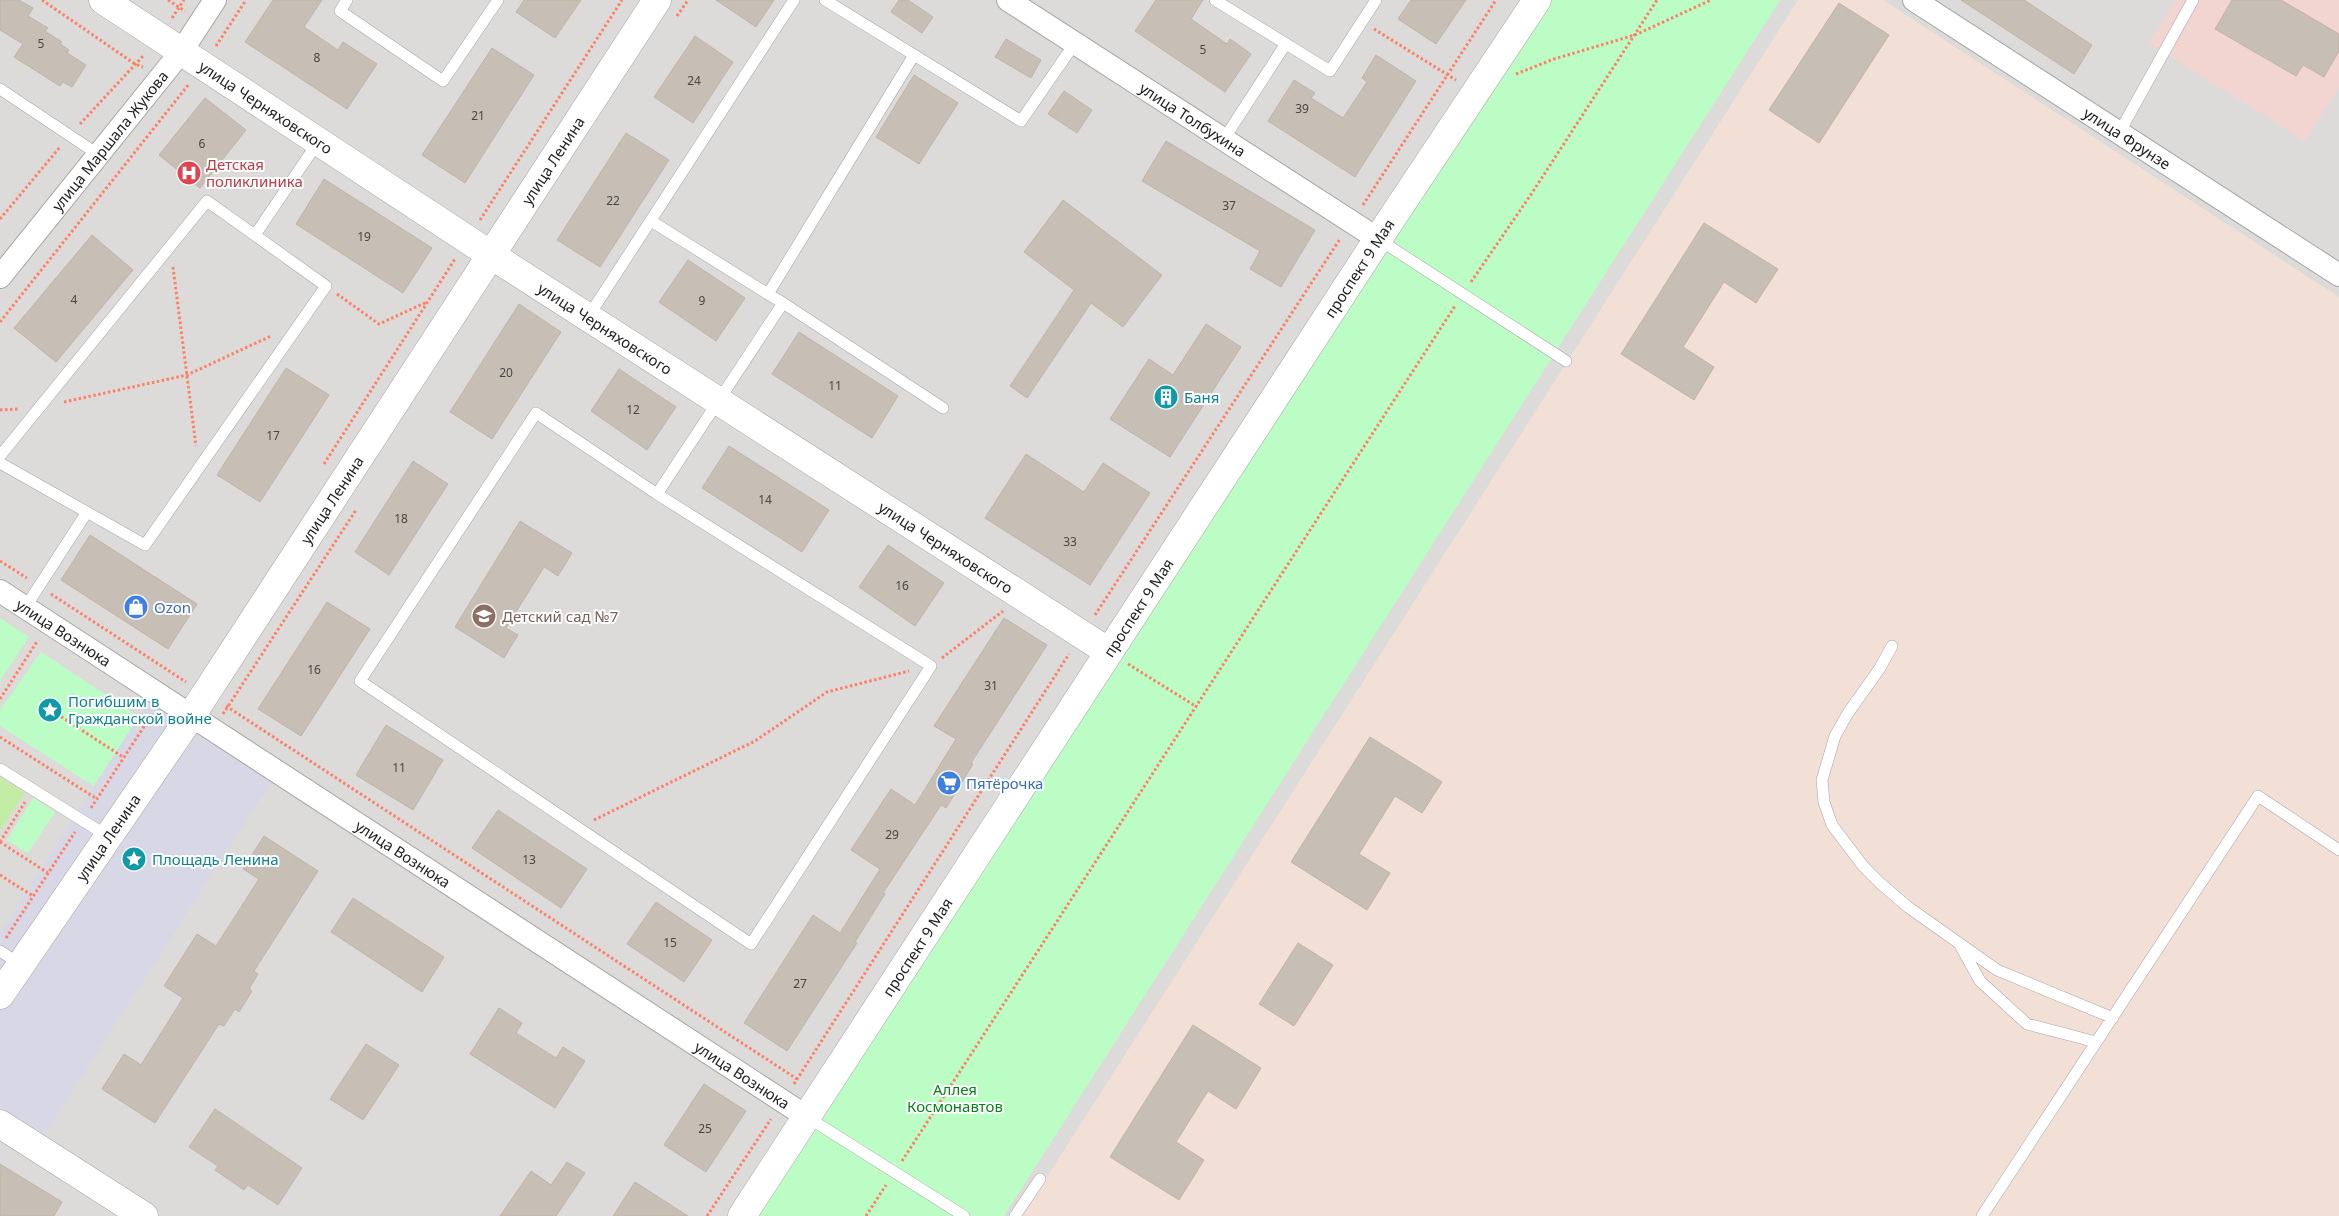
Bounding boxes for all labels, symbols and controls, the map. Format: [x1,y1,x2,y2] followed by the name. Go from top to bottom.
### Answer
[38,35,45,52] house number: 5
[1200,41,1207,58] house number: 5
[314,49,321,66] house number: 8
[195,56,337,158] street label: улица Черняховского
[47,66,172,215] street label: улица Маршала Жукова
[687,72,701,89] house number: 24
[1136,78,1250,161] street label: улица Толбухина
[1295,100,1309,117] house number: 39
[2080,102,2175,174] street label: улица Фрунзе
[471,107,485,124] house number: 21
[517,113,589,208] street label: улица Ленина
[199,135,206,152] house number: 6
[206,154,303,191] place label: Детская поликлиника
[176,160,202,186] hospital icon: Детская поликлиника
[606,192,620,209] house number: 22
[1222,197,1236,214] house number: 37
[1320,215,1399,321] street label: проспект 9 Мая
[357,228,371,245] house number: 19
[534,278,676,379] street label: улица Черняховского
[71,291,78,308] house number: 4
[699,292,706,309] house number: 9
[499,364,513,381] house number: 20
[828,377,842,394] house number: 11
[1153,384,1179,410] building icon: Баня
[1184,387,1219,407] place label: Баня
[626,401,640,418] house number: 12
[266,427,280,444] house number: 17
[296,452,368,548] street label: улица Ленина
[758,491,772,508] house number: 14
[875,497,1017,598] street label: улица Черняховского
[394,510,408,527] house number: 18
[1063,533,1077,550] house number: 33
[1099,554,1178,661] street label: проспект 9 Мая
[895,577,909,594] house number: 16
[12,594,115,671] street label: улица Вознюка
[123,594,149,620] shop icon: Ozon
[154,597,191,617] place label: Ozon
[471,603,497,629] school or university icon: Детский сад №7
[502,606,618,626] place label: Детский сад №7
[307,661,321,678] house number: 16
[984,677,998,694] house number: 31
[68,691,212,728] place label: Погибшим в Гражданской войне
[37,697,63,723] place icon: Погибшим в Гражданской войне
[392,759,406,776] house number: 11
[936,770,962,796] supermarket icon: Пятёрочка
[966,773,1043,793] place label: Пятёрочка
[71,790,145,885] street label: улица Ленина
[352,815,454,892] street label: улица Вознюка
[885,826,899,843] house number: 29
[121,846,147,872] place icon: Площадь Ленина
[152,849,279,869] place label: Площадь Ленина
[522,851,536,868] house number: 13
[878,894,957,1000] street label: проспект 9 Мая
[663,934,677,951] house number: 15
[793,975,807,992] house number: 27
[691,1036,794,1113] street label: улица Вознюка
[907,1079,1003,1116] park label: Аллея Космонавтов
[698,1120,712,1137] house number: 25

